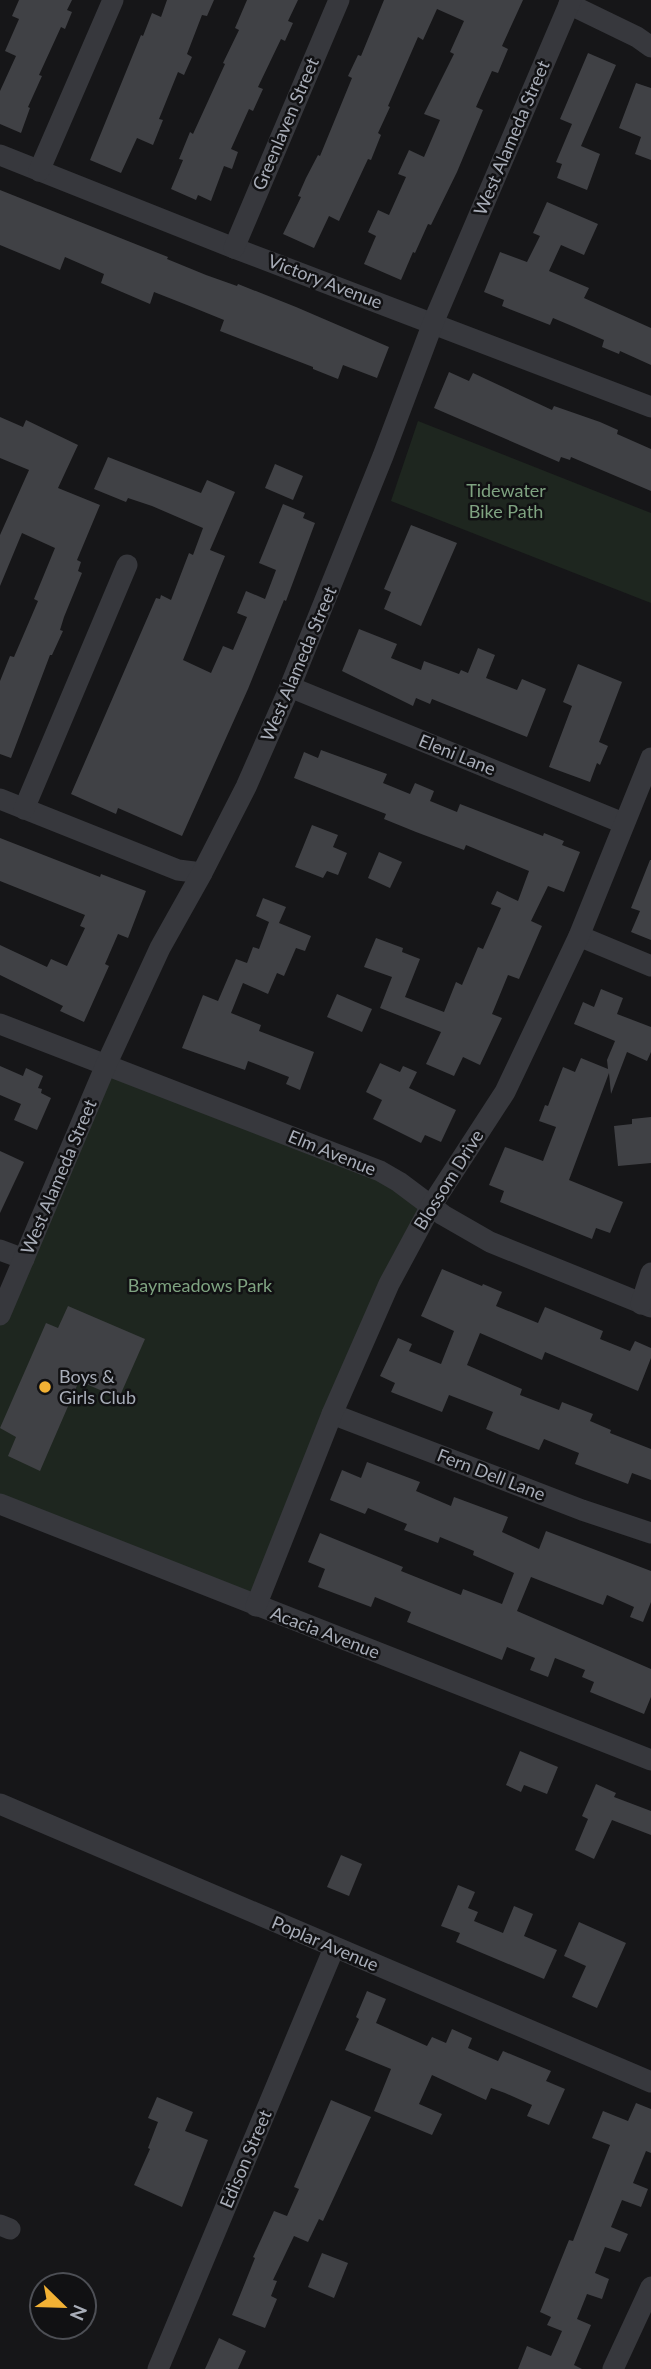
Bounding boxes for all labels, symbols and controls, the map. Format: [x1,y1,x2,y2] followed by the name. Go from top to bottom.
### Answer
[247,54,323,193] street label: Greenlaven Street
[469,56,554,218] street label: West Alameda Street
[265,249,386,313] street label: Victory Avenue
[466,479,546,522] park label: Tidewater Bike Path
[256,582,341,744] street label: West Alameda Street
[416,729,499,779] street label: Eleni Lane
[16,1095,101,1257] street label: West Alameda Street
[285,1124,380,1180] street label: Elm Avenue
[409,1125,488,1234] street label: Blossom Drive
[128,1274,273,1296] park label: Baymeadows Park
[59,1365,136,1408] place label: Boys & Girls Club
[37,1379,53,1395] marker: Boys & Girls Club
[434,1443,549,1505] street label: Fern Dell Lane
[268,1601,383,1663] street label: Acacia Avenue
[269,1911,382,1975] street label: Poplar Avenue
[215,2106,276,2211] street label: Edison Street
[28,2271,98,2341] north arrow
[66,2302,93,2324] text: N

